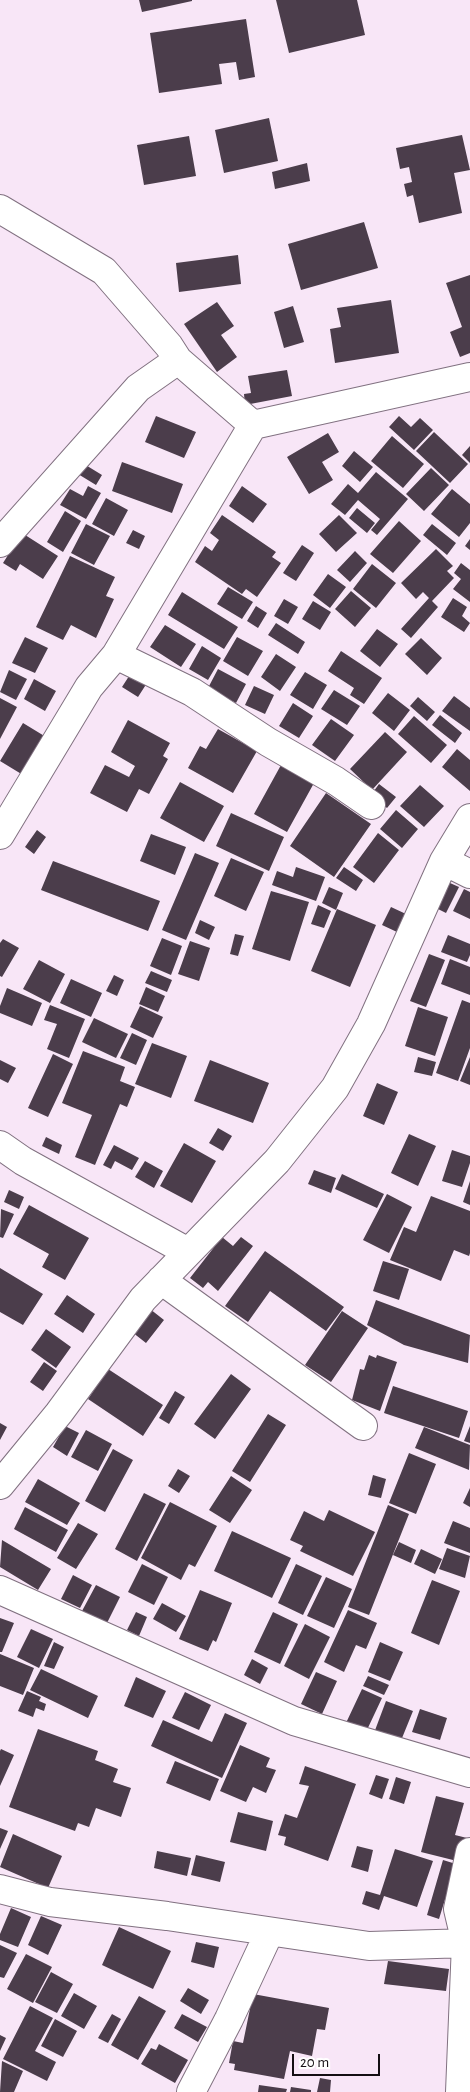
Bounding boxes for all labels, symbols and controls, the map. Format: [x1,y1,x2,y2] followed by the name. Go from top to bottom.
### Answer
[295,2044,382,2076] scale bar
[300,2055,329,2070] text: 20 m

